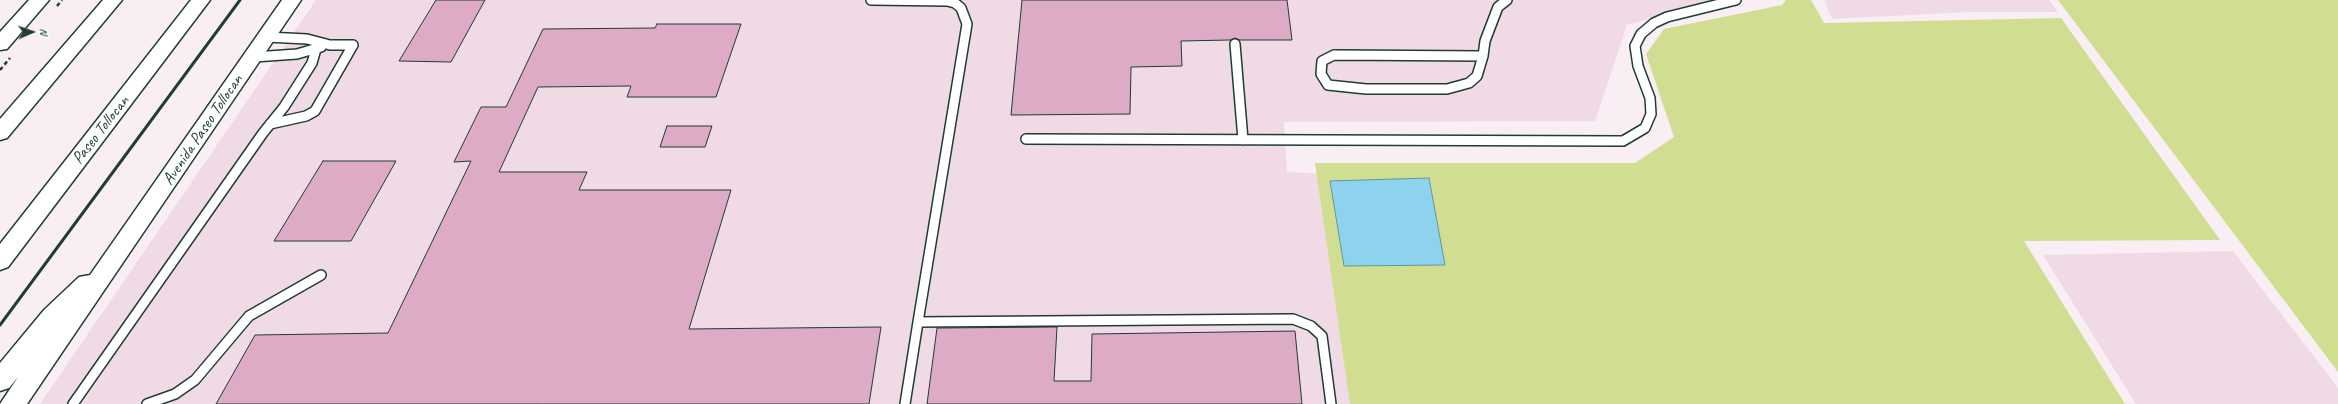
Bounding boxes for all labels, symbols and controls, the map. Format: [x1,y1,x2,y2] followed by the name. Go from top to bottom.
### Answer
[12,12,52,52] north arrow
[37,28,51,35] text: N
[158,71,248,189] street label: Avenida Paseo Tollocan
[68,92,134,168] street label: Paseo Tollocan

